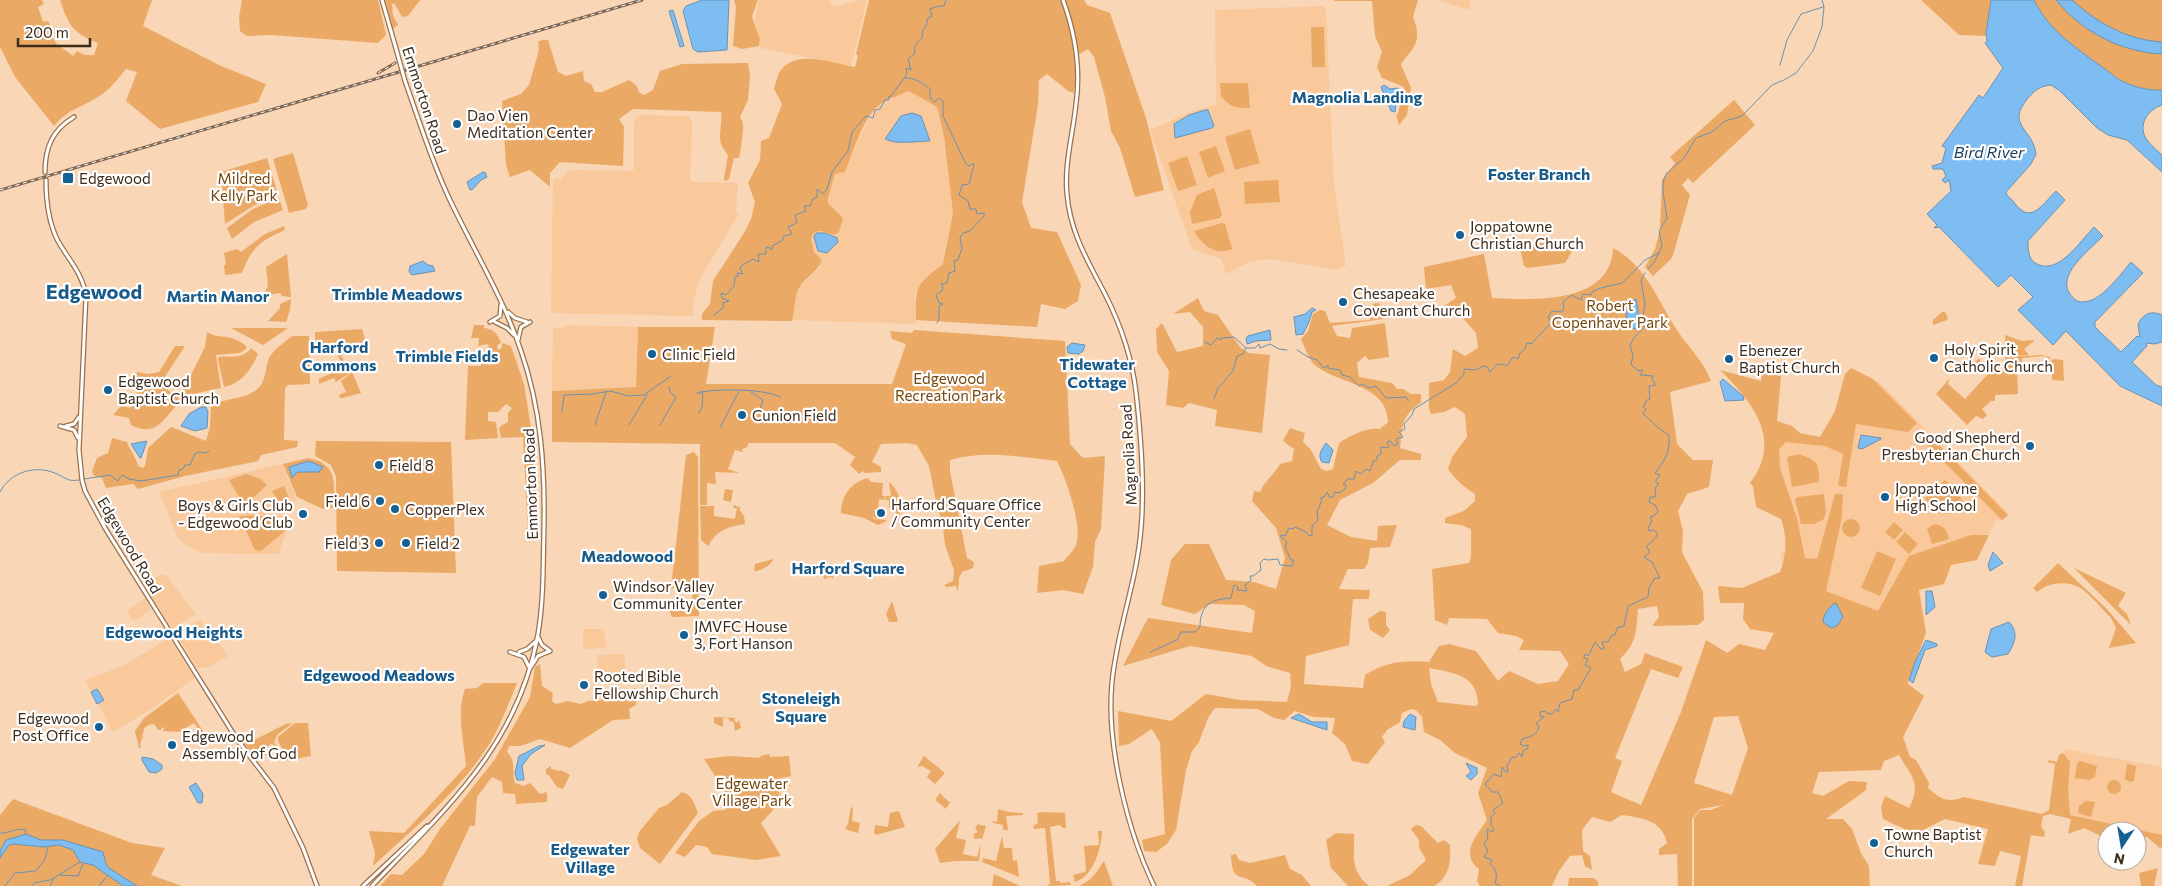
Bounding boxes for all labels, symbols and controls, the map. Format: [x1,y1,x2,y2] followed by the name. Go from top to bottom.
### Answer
[18,15,90,47] scale bar
[25,23,69,41] text: 200 m
[399,44,451,156] street label: Emmorton Road
[1292,87,1422,106] district label: Magnolia Landing
[467,106,593,141] place label: Dao Vien Meditation Center
[451,118,463,130] marker: Dao Vien Meditation Center
[1954,142,2025,161] water label: Bird River
[1488,164,1590,183] district label: Foster Branch
[79,169,151,187] place label: Edgewood
[210,169,278,204] park label: Mildred Kelly Park
[61,171,75,185] marker: Edgewood
[1470,217,1584,252] place label: Joppatowne Christian Church
[1454,229,1466,241] marker: Joppatowne Christian Church
[46,279,142,303] district label: Edgewood
[331,284,463,303] district label: Trimble Meadows
[1353,284,1470,319] place label: Chesapeake Covenant Church
[167,286,270,305] district label: Martin Manor
[1337,296,1349,308] marker: Chesapeake Covenant Church
[1552,296,1668,331] park label: Robert Copenhaver Park
[302,337,376,374] district label: Harford Commons
[1944,340,2053,375] place label: Holy Spirit Catholic Church
[1739,341,1840,376] place label: Ebenezer Baptist Church
[662,345,736,363] place label: Clinic Field
[396,346,498,365] district label: Trimble Fields
[646,348,658,360] marker: Clinic Field
[1928,352,1940,364] marker: Holy Spirit Catholic Church
[1723,353,1735,365] marker: Ebenezer Baptist Church
[1059,354,1135,391] district label: Tidewater Cottage
[895,369,1003,404] park label: Edgewood Recreation Park
[118,372,219,407] place label: Edgewood Baptist Church
[102,384,114,396] marker: Edgewood Baptist Church
[1116,404,1140,506] street label: Magnolia Road
[752,406,836,424] place label: Cunion Field
[736,409,748,421] marker: Cunion Field
[519,428,541,540] street label: Emmorton Road
[1882,428,2020,463] place label: Good Shepherd Presbyterian Church
[2024,440,2036,452] marker: Good Shepherd Presbyterian Church
[389,456,434,474] place label: Field 8
[373,459,385,471] marker: Field 8
[1895,479,1977,514] place label: Joppatowne High School
[1879,491,1891,503] marker: Joppatowne High School
[325,492,370,510] place label: Field 6
[94,493,166,597] street label: Edgewood Road
[374,495,386,507] marker: Field 6
[891,495,1041,530] place label: Harford Square Office / Community Center
[178,496,293,531] place label: Boys & Girls Club - Edgewood Club
[405,500,485,518] place label: CopperPlex
[389,503,401,515] marker: CopperPlex
[875,507,887,519] marker: Harford Square Office / Community Center
[297,508,309,520] marker: Boys & Girls Club - Edgewood Club
[325,534,369,552] place label: Field 3
[416,534,460,552] place label: Field 2
[373,537,385,549] marker: Field 3
[400,537,412,549] marker: Field 2
[581,546,673,565] district label: Meadowood
[791,558,905,577] district label: Harford Square
[613,577,743,612] place label: Windsor Valley Community Center
[597,589,609,601] marker: Windsor Valley Community Center
[694,617,793,652] place label: JMVFC House 3, Fort Hanson
[105,622,243,641] district label: Edgewood Heights
[678,629,690,641] marker: JMVFC House 3, Fort Hanson
[303,665,455,684] district label: Edgewood Meadows
[594,667,718,702] place label: Rooted Bible Fellowship Church
[578,679,590,691] marker: Rooted Bible Fellowship Church
[762,688,840,725] district label: Stoneleigh Square
[12,709,89,744] place label: Edgewood Post Office
[93,721,105,733] marker: Edgewood Post Office
[182,727,297,762] place label: Edgewood Assembly of God
[166,739,178,751] marker: Edgewood Assembly of God
[712,774,792,809] park label: Edgewater Village Park
[2097,821,2147,871] north arrow
[1884,825,1982,860] place label: Towne Baptist Church
[1868,837,1880,849] marker: Towne Baptist Church
[551,839,630,876] district label: Edgewater Village
[2112,850,2126,869] text: N

